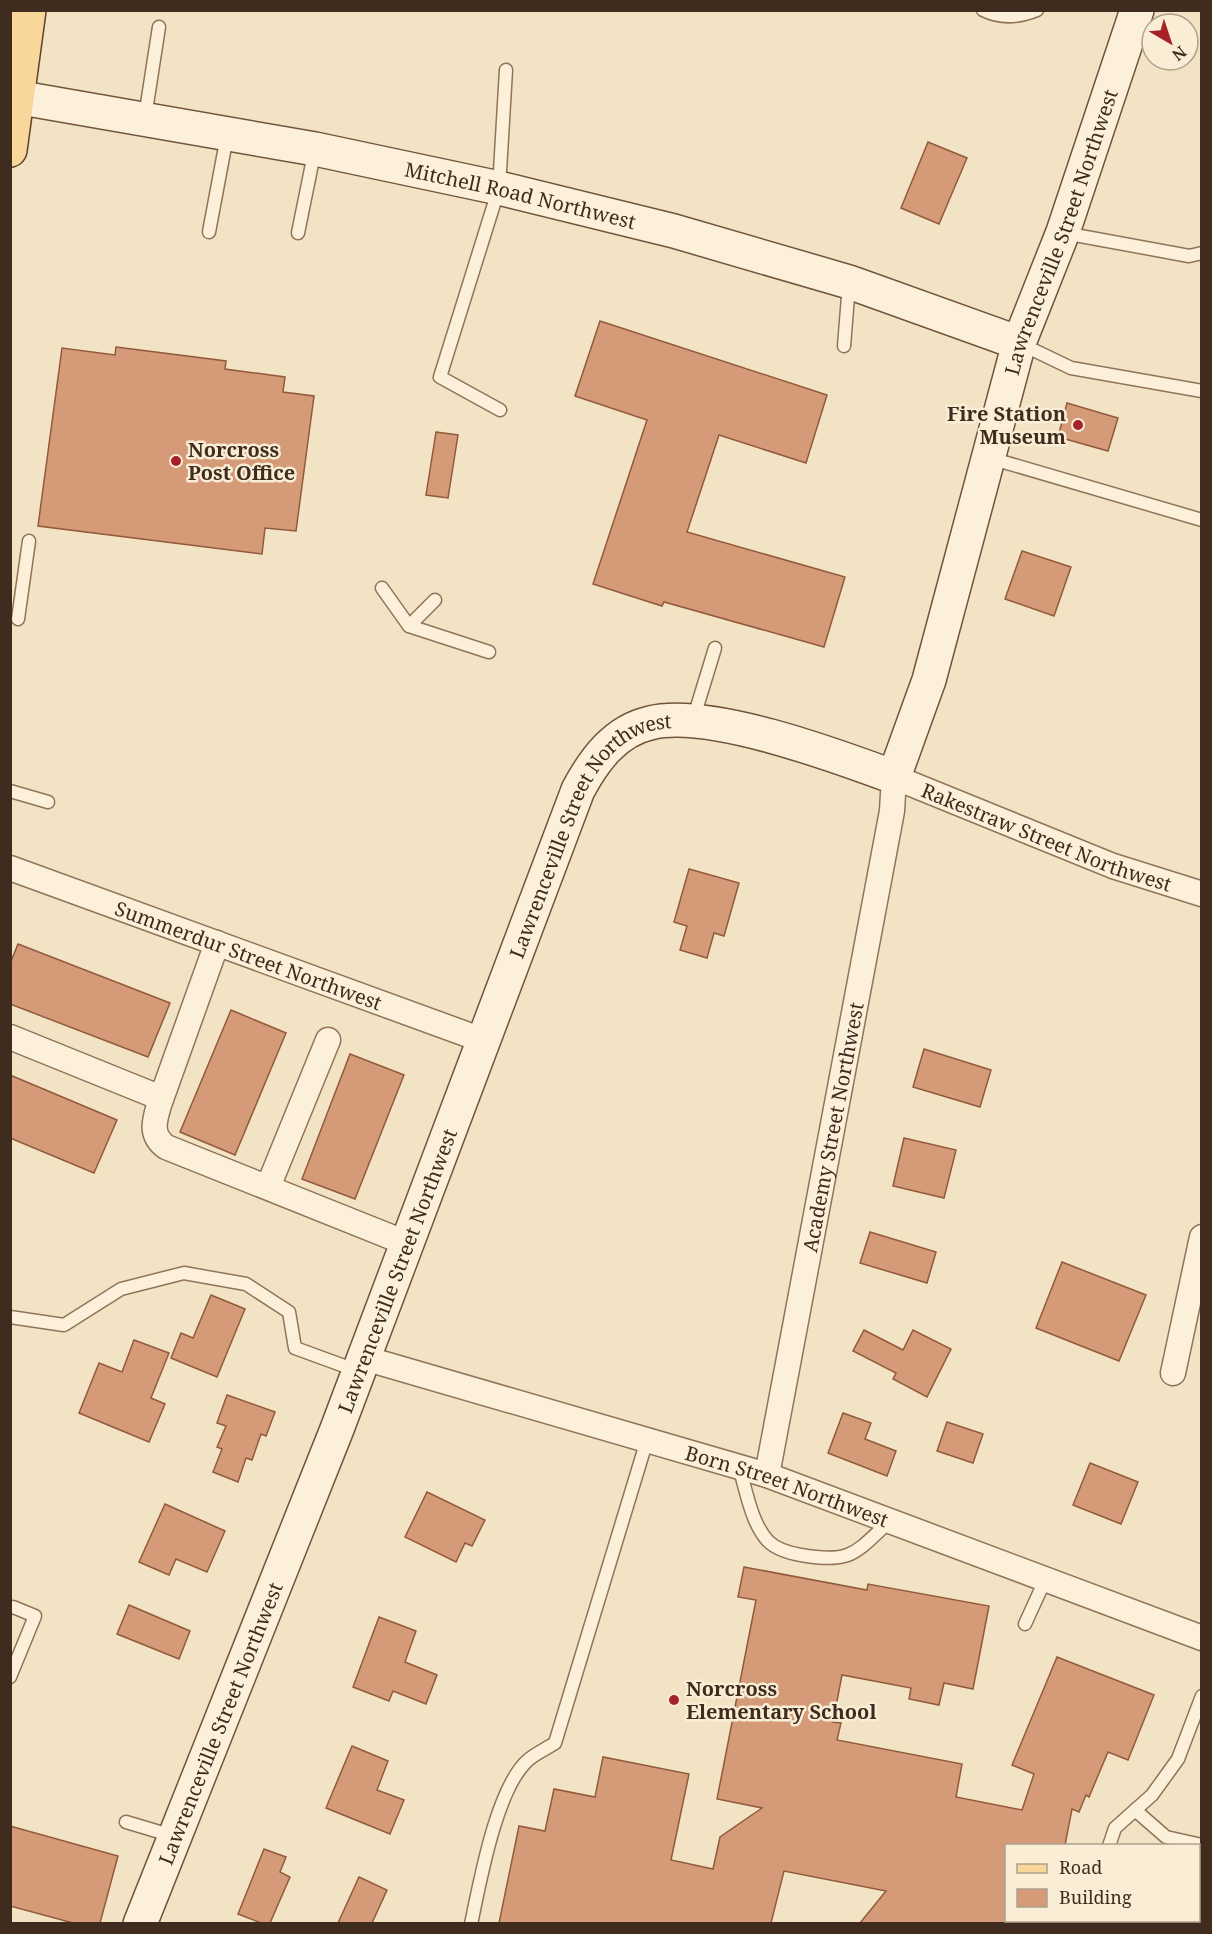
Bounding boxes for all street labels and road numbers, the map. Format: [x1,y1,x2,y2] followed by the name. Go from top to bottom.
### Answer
[998,86,1123,378] street label: Lawrenceville Street Northwest
[402,155,639,235] street label: Mitchell Road Northwest
[502,707,672,962] street label: Lawrenceville Street Northwest
[918,776,1175,897] street label: Rakestraw Street Northwest
[111,894,386,1016] street label: Summerdur Street Northwest
[796,1000,869,1254] street label: Academy Street Northwest
[331,1125,463,1417] street label: Lawrenceville Street Northwest
[682,1439,892,1533] street label: Born Street Northwest
[152,1578,288,1869] street label: Lawrenceville Street Northwest

